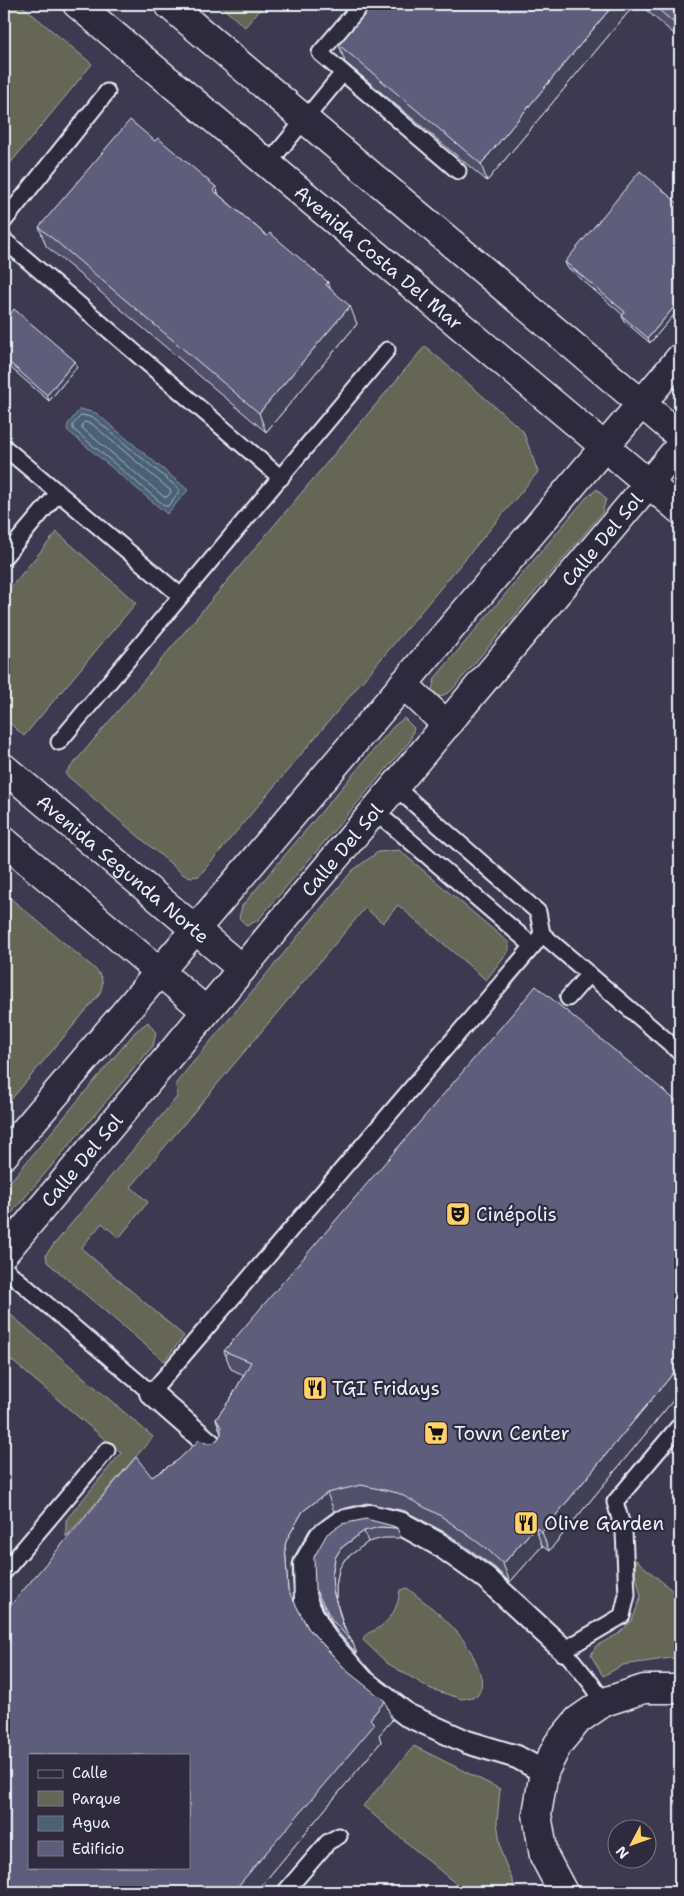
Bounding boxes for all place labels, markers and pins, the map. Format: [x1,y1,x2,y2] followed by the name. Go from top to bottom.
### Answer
[445,1201,471,1227] theatre icon: Cinépolis
[476,1202,557,1227] place label: Cinépolis
[302,1375,328,1401] restaurant icon: TGI Fridays
[332,1376,440,1401] place label: TGI Fridays
[423,1420,449,1446] supermarket icon: Town Center
[454,1421,570,1446] place label: Town Center
[513,1510,539,1536] restaurant icon: Olive Garden
[544,1511,664,1536] place label: Olive Garden

